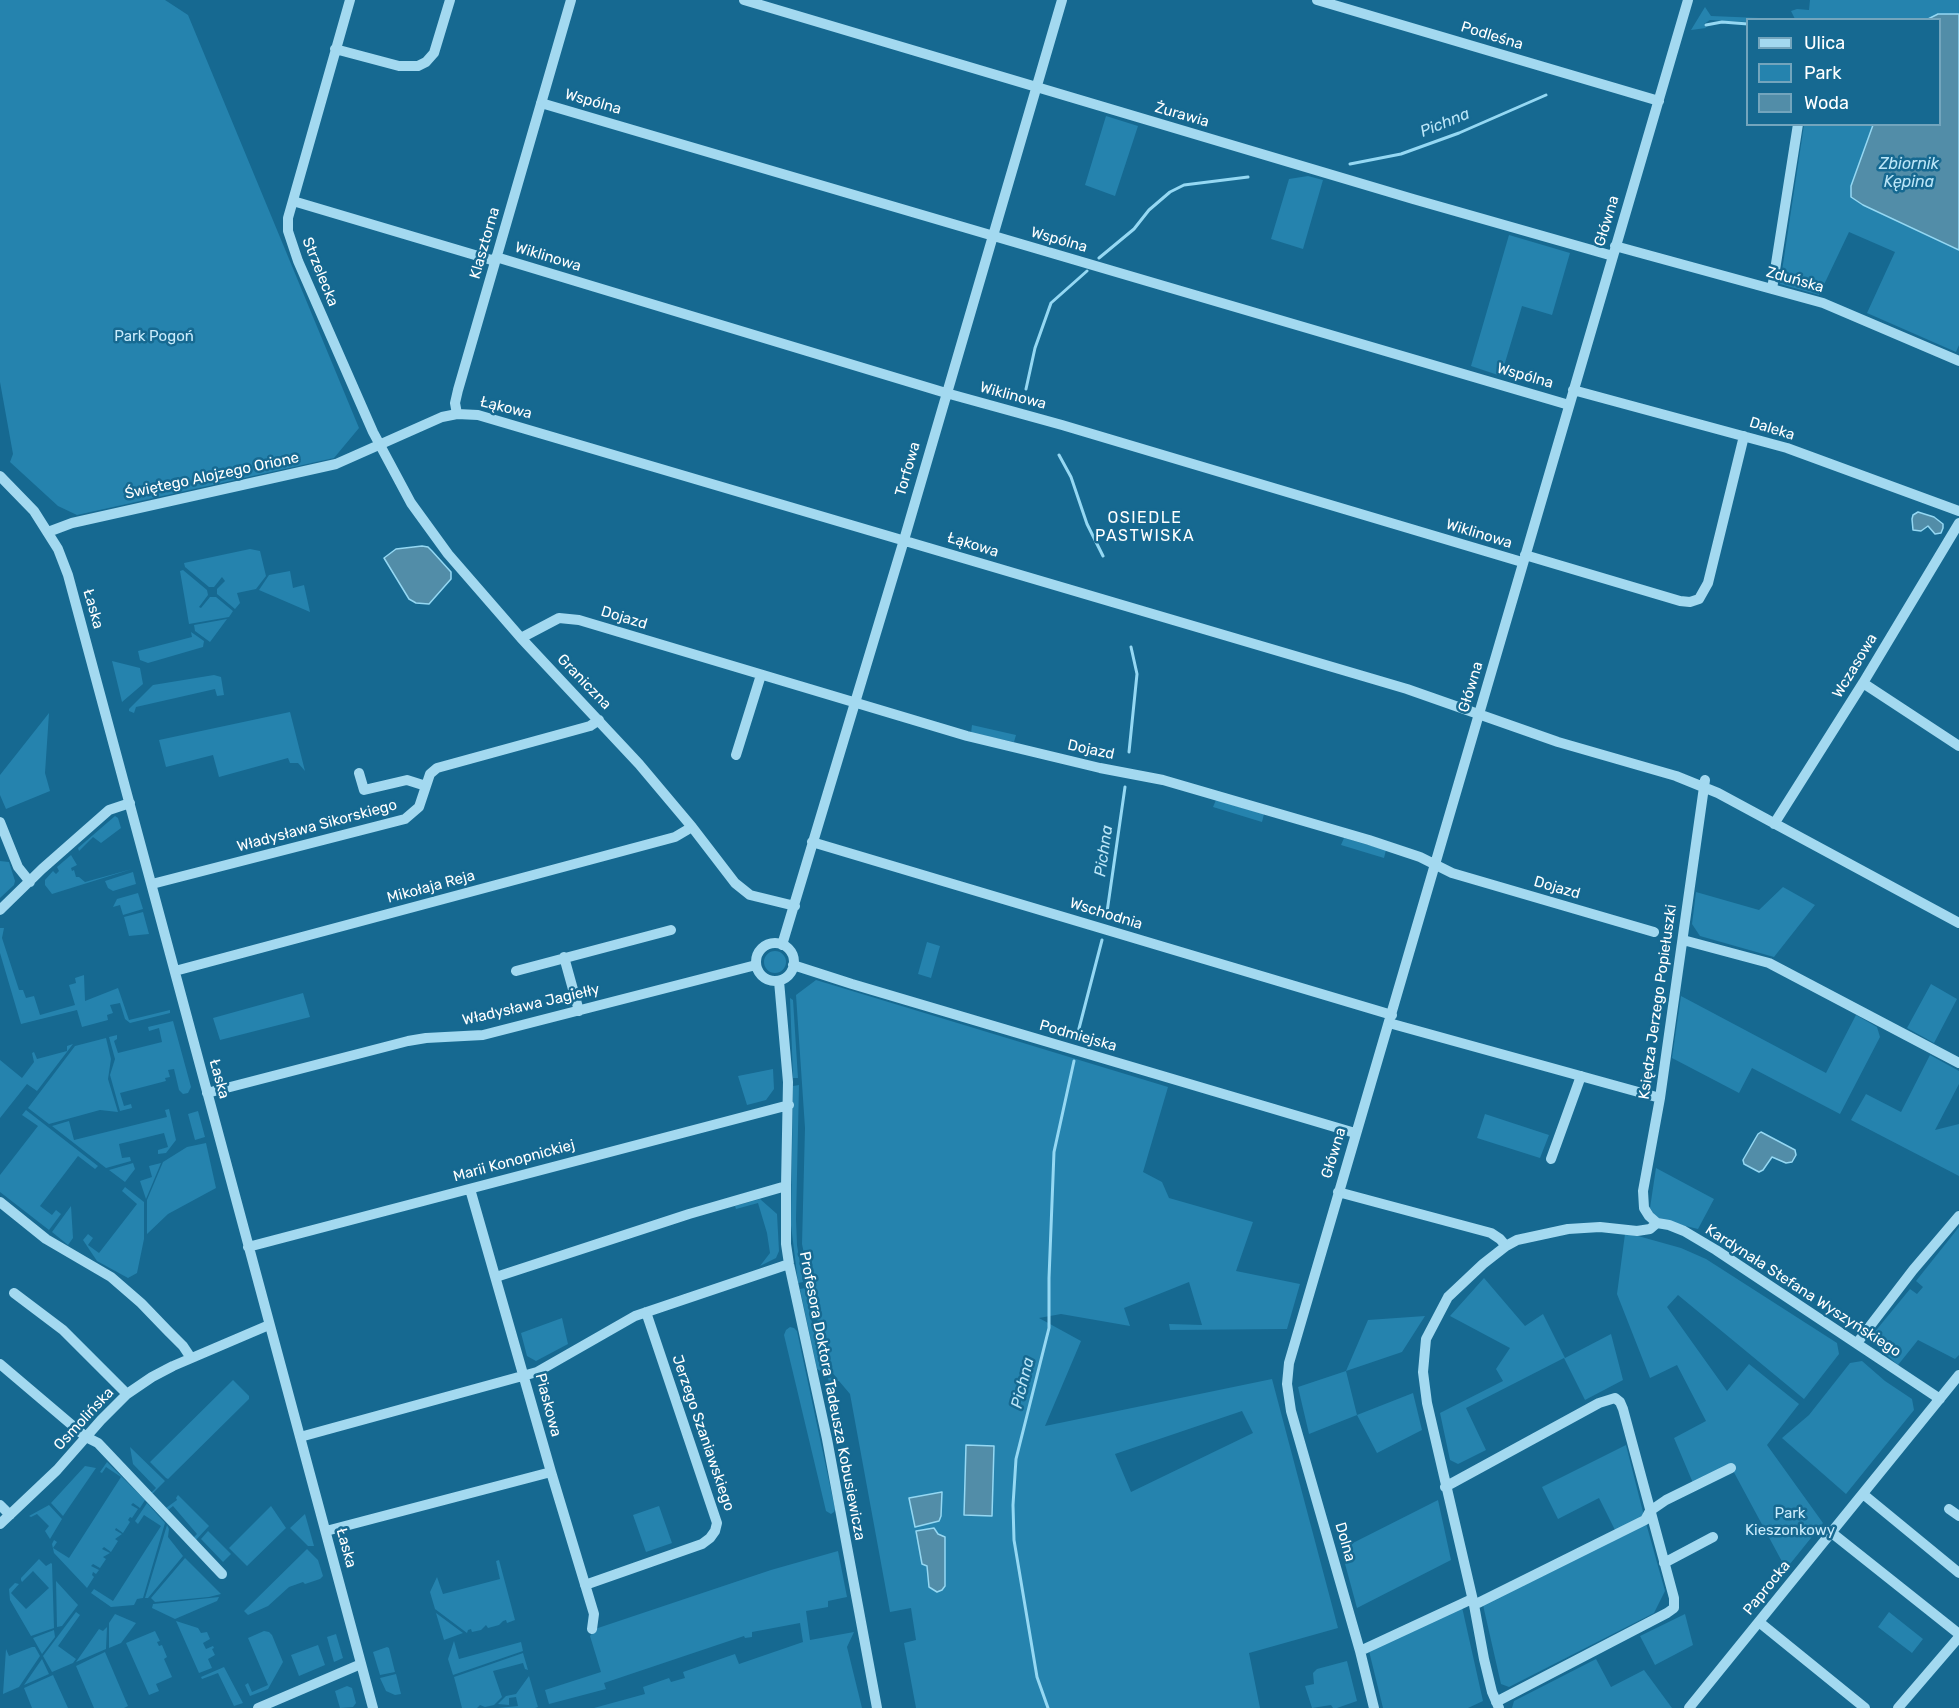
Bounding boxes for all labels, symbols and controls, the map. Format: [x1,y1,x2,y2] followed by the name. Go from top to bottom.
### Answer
[1459,18,1525,54] street label: Podleśna
[1746,18,1941,126] legend
[1804,32,1845,54] text: Ulica
[1804,62,1841,84] text: Park
[563,85,623,119] street label: Wspólna
[1804,92,1849,114] text: Woda
[1153,99,1211,131] street label: Żurawia
[1417,104,1473,142] water label: Pichna
[1879,154,1939,192] water label: Zbiornik Kępina
[1591,193,1623,249] street label: Główna
[466,205,504,281] street label: Klasztorna
[1029,223,1089,257] street label: Wspólna
[298,235,342,309] street label: Strzelecka
[513,238,583,276] street label: Wiklinowa
[1764,263,1826,297] street label: Zduńska
[114,328,194,346] park label: Park Pogoń
[1495,359,1555,393] street label: Wspólna
[978,378,1048,414] street label: Wiklinowa
[478,393,534,423] street label: Łąkowa
[1747,414,1797,444] street label: Daleka
[892,440,924,498] street label: Torfowa
[123,449,301,503] street label: Świętego Alojzego Orione
[1095,508,1195,546] district label: OSIEDLE PASTWISKA
[1444,515,1514,553] street label: Wiklinowa
[945,529,1001,561] street label: Łąkowa
[79,587,107,631] street label: Łaska
[599,602,649,634] street label: Dojazd
[1829,630,1881,702] street label: Wczasowa
[553,651,615,713] street label: Graniczna
[1455,659,1487,715] street label: Główna
[1066,736,1116,764] street label: Dojazd
[235,796,399,856] street label: Władysława Sikorskiego
[1091,824,1117,878] water label: Pichna
[385,867,477,907] street label: Mikołaja Reja
[1532,873,1582,903] street label: Dojazd
[1067,894,1145,934] street label: Wschodnia
[1635,903,1681,1101] street label: Księdza Jerzego Popiełuszki
[461,980,601,1030] street label: Władysława Jagiełły
[1037,1016,1119,1056] street label: Podmiejska
[205,1057,233,1101] street label: Łaska
[1318,1125,1350,1181] street label: Główna
[451,1136,577,1186] street label: Marii Konopnickiej
[1702,1221,1904,1361] street label: Kardynała Stefana Wyszyńskiego
[795,1250,869,1542] street label: Profesora Doktora Tadeusza Kobusiewicza
[668,1353,738,1513] street label: Jerzego Szaniawskiego
[1007,1356,1039,1410] water label: Pichna
[531,1371,565,1439] street label: Piaskowa
[50,1384,118,1454] street label: Osmolińska
[1745,1505,1835,1540] park label: Park Kieszonkowy
[1331,1520,1359,1564] street label: Dolna
[332,1526,360,1570] street label: Łaska
[1740,1557,1794,1619] street label: Paprocka

